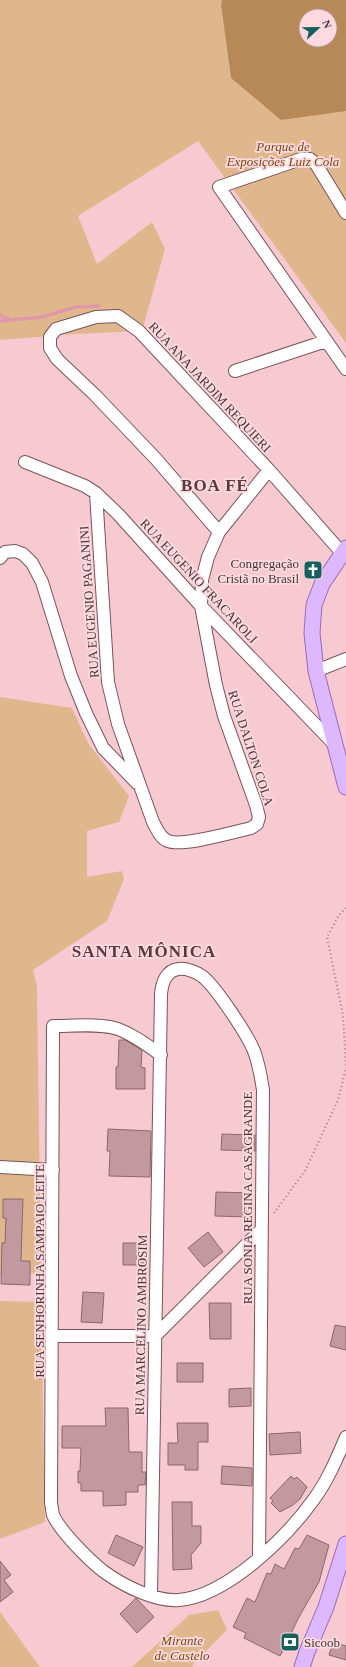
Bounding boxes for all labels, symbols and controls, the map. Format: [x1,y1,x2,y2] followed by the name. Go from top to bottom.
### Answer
[298,8,338,48] north arrow
[320,18,334,30] text: N
[226,139,340,169] park label: Parque de Exposições Luiz Cola
[146,319,274,455] street label: RUA ANA JARDIM REQUIERI
[181,476,249,495] district label: BOA FÉ
[137,516,261,646] street label: RUA EUGENIO FRACAROLI
[76,525,102,679] street label: RUA EUGENIO PAGANINI
[217,556,299,586] place label: Congregação Cristã no Brasil
[302,559,324,581] church icon: Congregação Cristã no Brasil
[225,688,277,808] street label: RUA DALTON COLA
[72,942,216,961] district label: SANTA MÔNICA
[240,1092,255,1304] street label: RUA SONIA REGINA CASAGRANDE
[32,1164,47,1378] street label: RUA SENHORINHA SAMPAIO LEITE
[132,1234,150,1415] street label: RUA MARCELINO AMBROSIM
[279,1631,301,1653] bank icon: Sicoob
[154,1633,210,1663] park label: Mirante de Castelo
[304,1635,340,1650] place label: Sicoob

